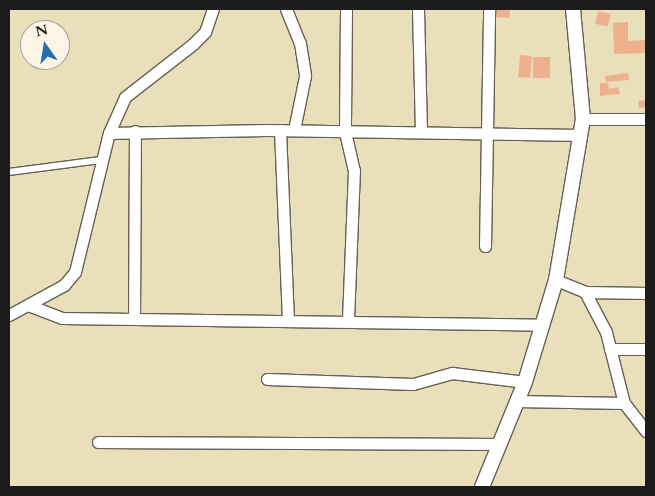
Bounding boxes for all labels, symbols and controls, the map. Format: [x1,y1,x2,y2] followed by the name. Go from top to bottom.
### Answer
[20,20,70,70] north arrow
[34,20,50,41] text: N

